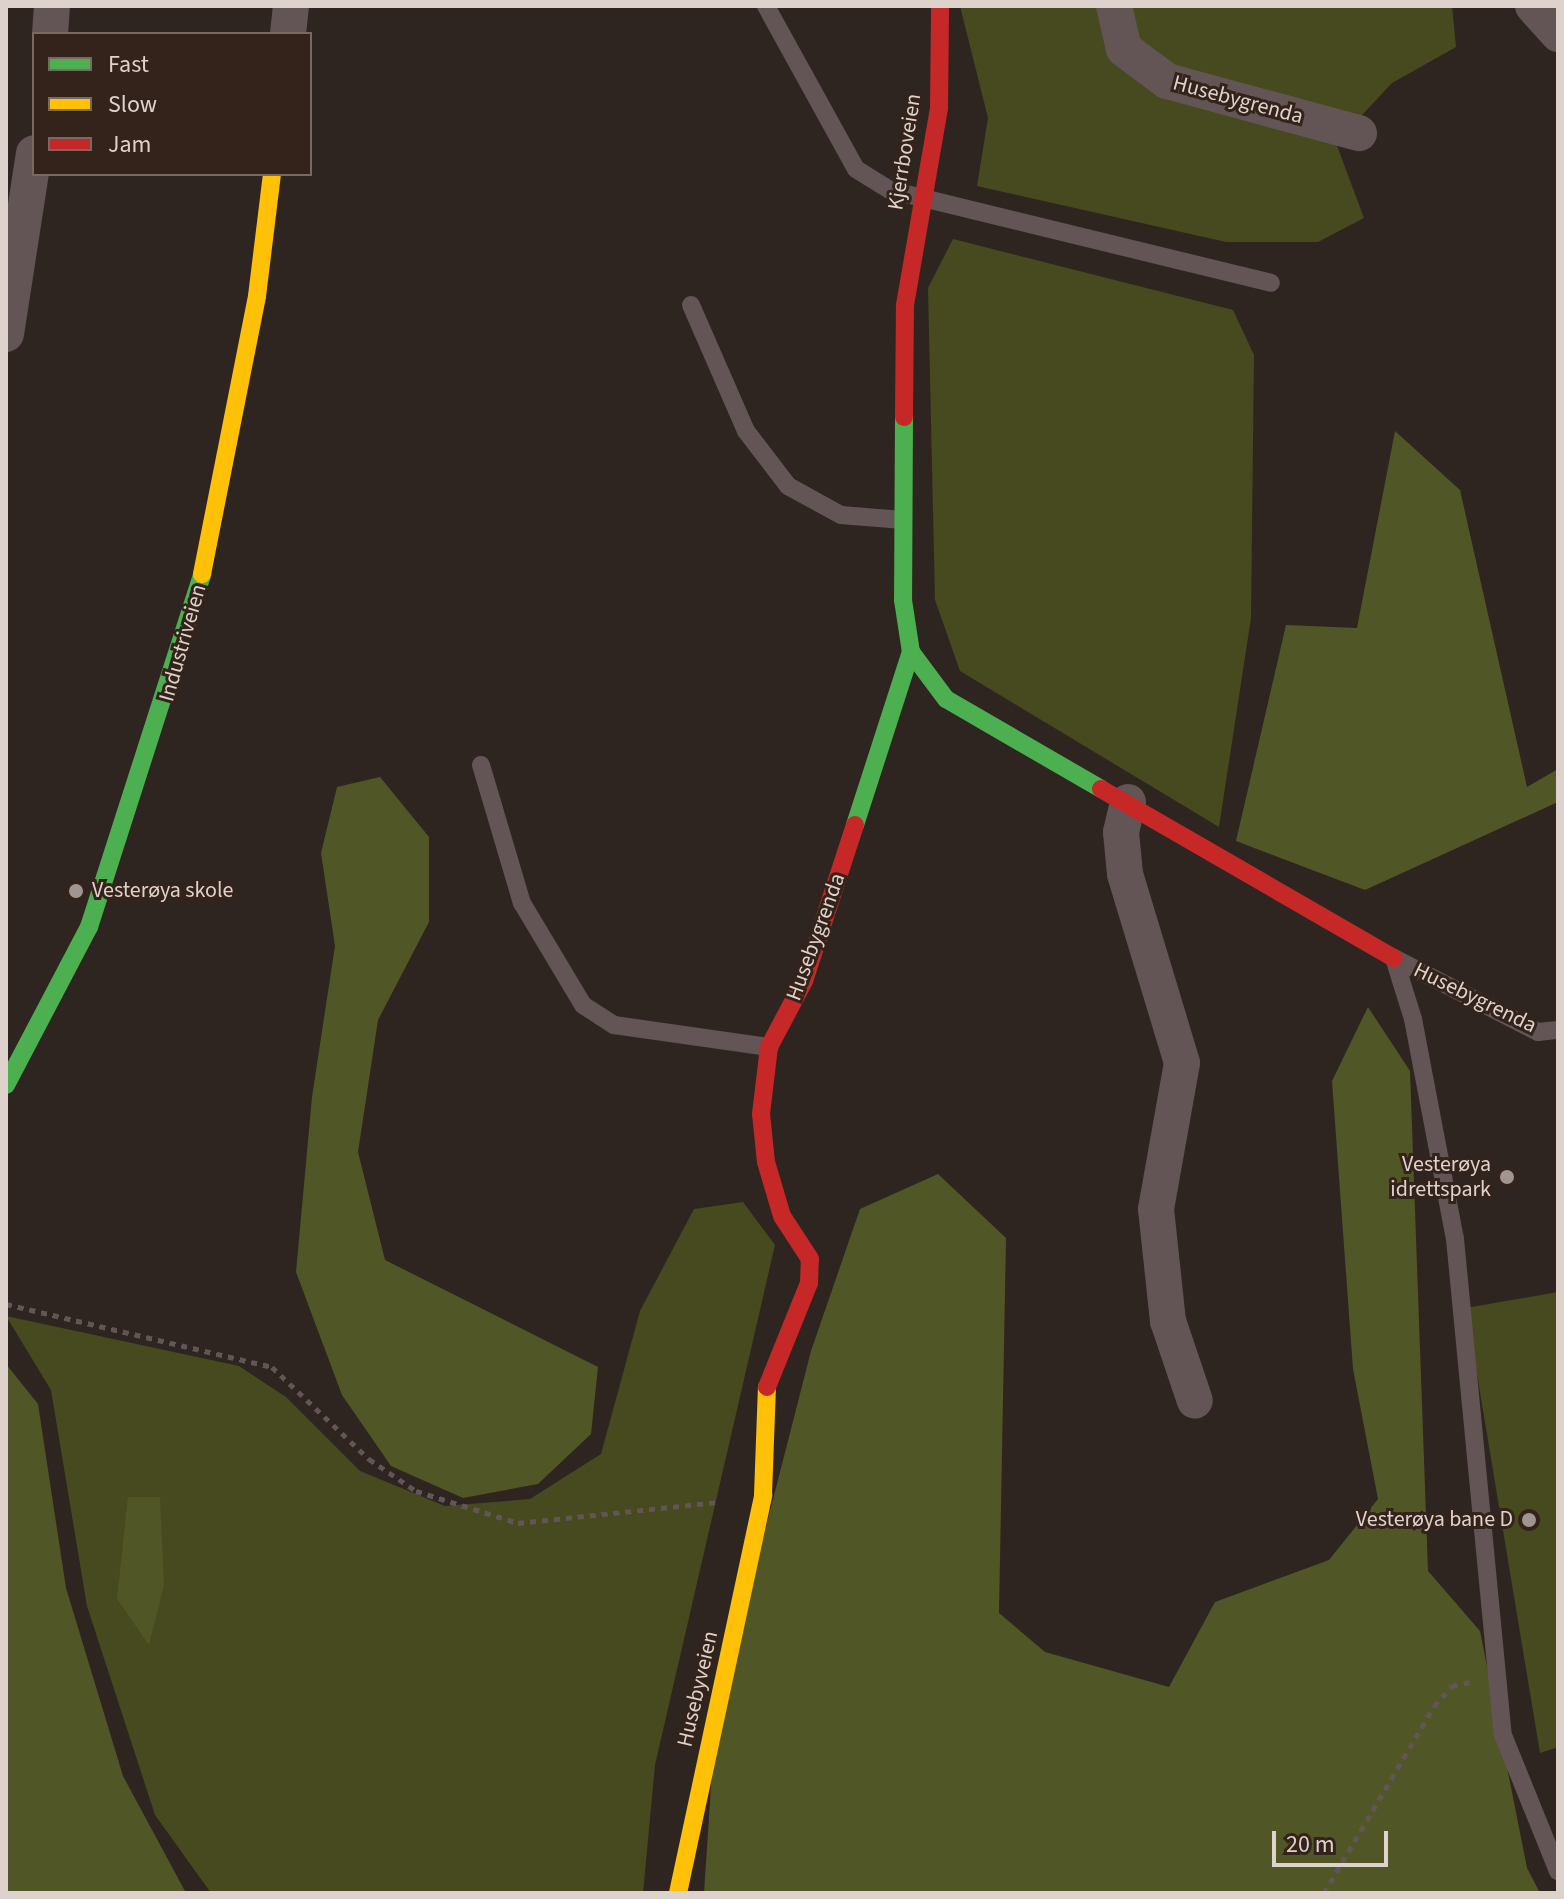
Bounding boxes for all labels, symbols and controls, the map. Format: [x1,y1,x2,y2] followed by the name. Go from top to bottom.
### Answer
[32,32,312,176] legend
[108,47,149,82] text: Fast
[1170,70,1306,130] street label: Husebygrenda
[108,87,157,122] text: Slow
[883,92,927,212] street label: Kjerrboveien
[108,127,152,162] text: Jam
[154,581,212,705] street label: Industriveien
[781,870,851,1004] street label: Husebygrenda
[92,878,233,904] place label: Vesterøya skole
[67,882,85,900] marker: Vesterøya skole
[1409,957,1541,1039] street label: Husebygrenda
[1390,1151,1491,1202] place label: Vesterøya idrettspark
[1498,1168,1516,1186] marker: Vesterøya idrettspark
[1356,1507,1513,1533] place label: Vesterøya bane D
[1520,1511,1538,1529] marker: Vesterøya bane D
[672,1628,724,1750] street label: Husebyveien
[1276,1815,1392,1865] scale bar
[1286,1827,1335,1862] text: 20 m

